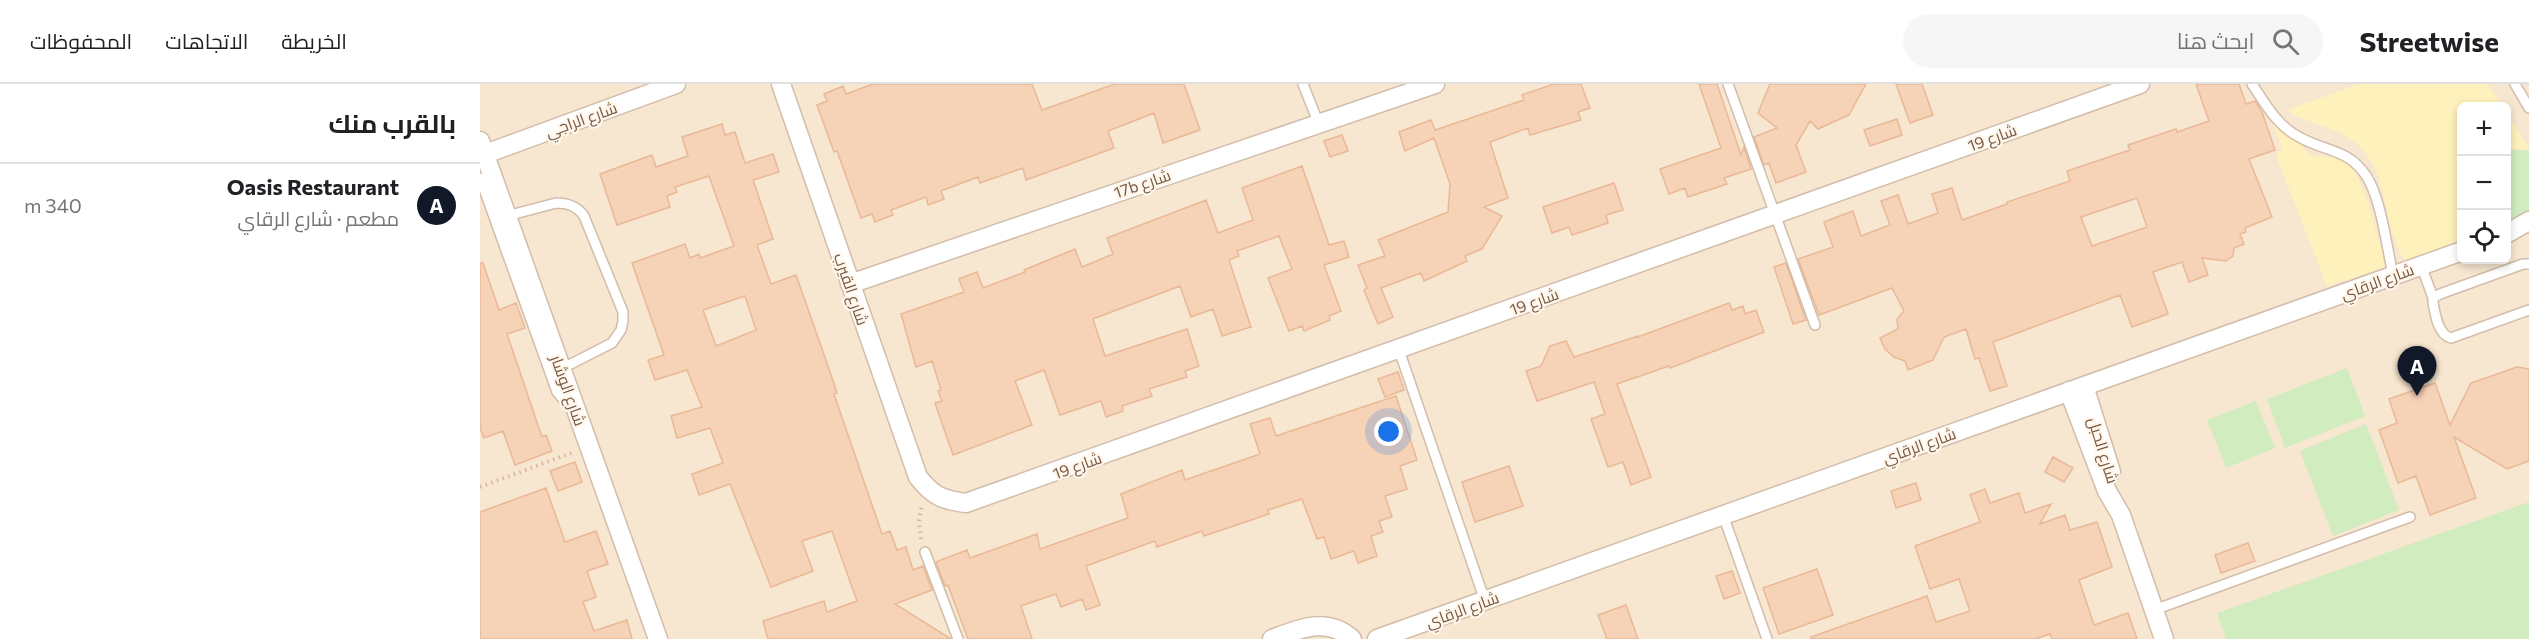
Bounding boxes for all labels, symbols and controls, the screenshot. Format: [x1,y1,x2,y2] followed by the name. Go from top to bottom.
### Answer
[1903,14,2323,68] search box
[2359,24,2499,58] text: Streetwise
[2269,25,2302,58] icon: search
[2177,27,2254,54] text: ابحث هنا
[30,28,132,53] text: المحفوظات
[165,28,248,53] text: الاتجاهات
[281,28,347,53] text: الخريطة
[543,97,621,145] street label: شارع الراجي
[2457,102,2511,264] map controls
[2457,102,2511,156] button: +
[328,107,456,138] text: بالقرب منك
[1965,119,2020,157] street label: شارع 19
[2457,156,2511,210] button: −
[1111,164,1174,204] street label: 17b شارع
[227,173,399,200] text: Oasis Restaurant
[24,193,82,217] text: 340 m
[429,193,444,217] text: A
[237,206,399,230] text: مطعم · شارع الرقاي
[2457,210,2511,264] button: locate
[828,250,873,329] street label: شارع القيرب
[2338,259,2418,308] street label: شارع الرقاي
[1507,283,1562,321] street label: شارع 19
[2398,346,2436,396] pin: A
[544,351,591,429] street label: شارع الوشار
[2082,415,2123,486] street label: شارع الحبل
[1374,417,1403,446] your location
[1880,423,1960,472] street label: شارع الرقاي
[1050,447,1105,485] street label: شارع 19
[1423,587,1503,636] street label: شارع الرقاي

